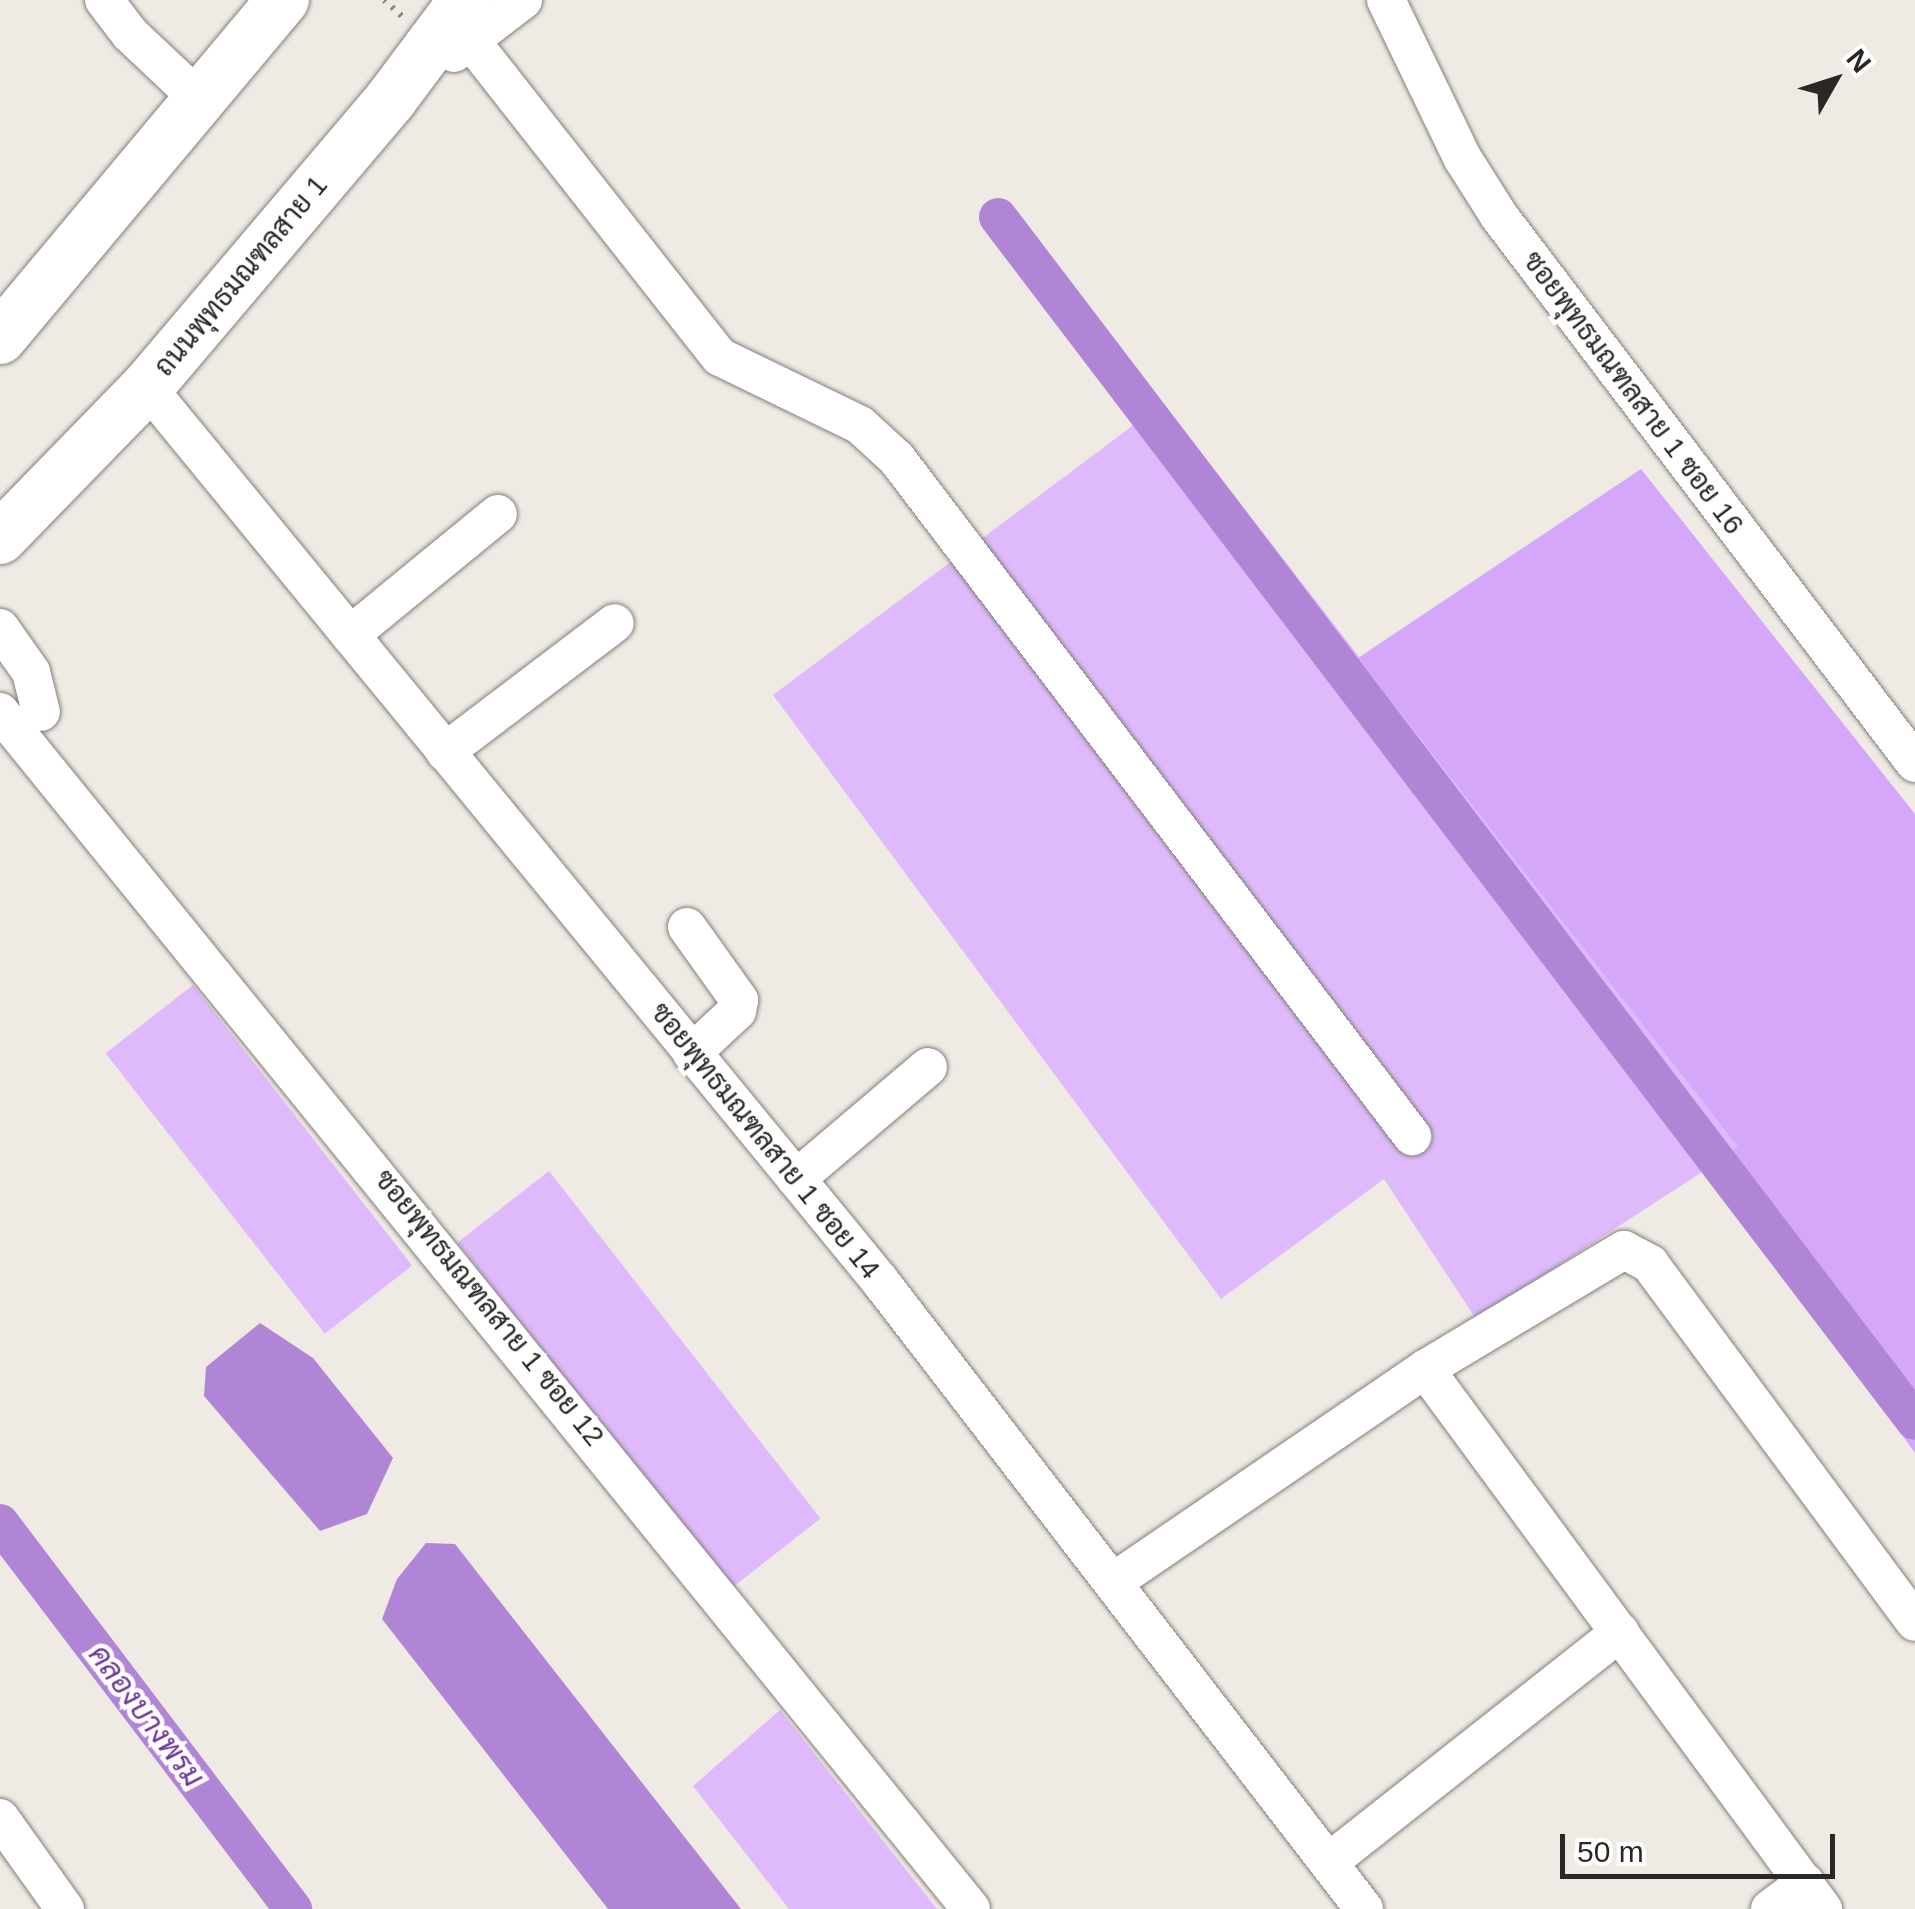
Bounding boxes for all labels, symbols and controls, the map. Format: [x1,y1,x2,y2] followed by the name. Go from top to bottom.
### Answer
[1785,30,1885,130] north arrow
[1840,43,1877,78] text: N
[147,169,335,383] street label: ถนนพุทธมณฑลสาย 1
[1516,245,1750,541] street label: ซอยพุทธมณฑลสาย 1 ซอย 16
[643,996,887,1286] street label: ซอยพุทธมณฑลสาย 1 ซอย 14
[367,1163,611,1453] street label: ซอยพุทธมณฑลสาย 1 ซอย 12
[81,1638,211,1794] water label: คลองบางพรม
[1565,1814,1840,1876] scale bar
[1577,1835,1644,1868] text: 50 m

